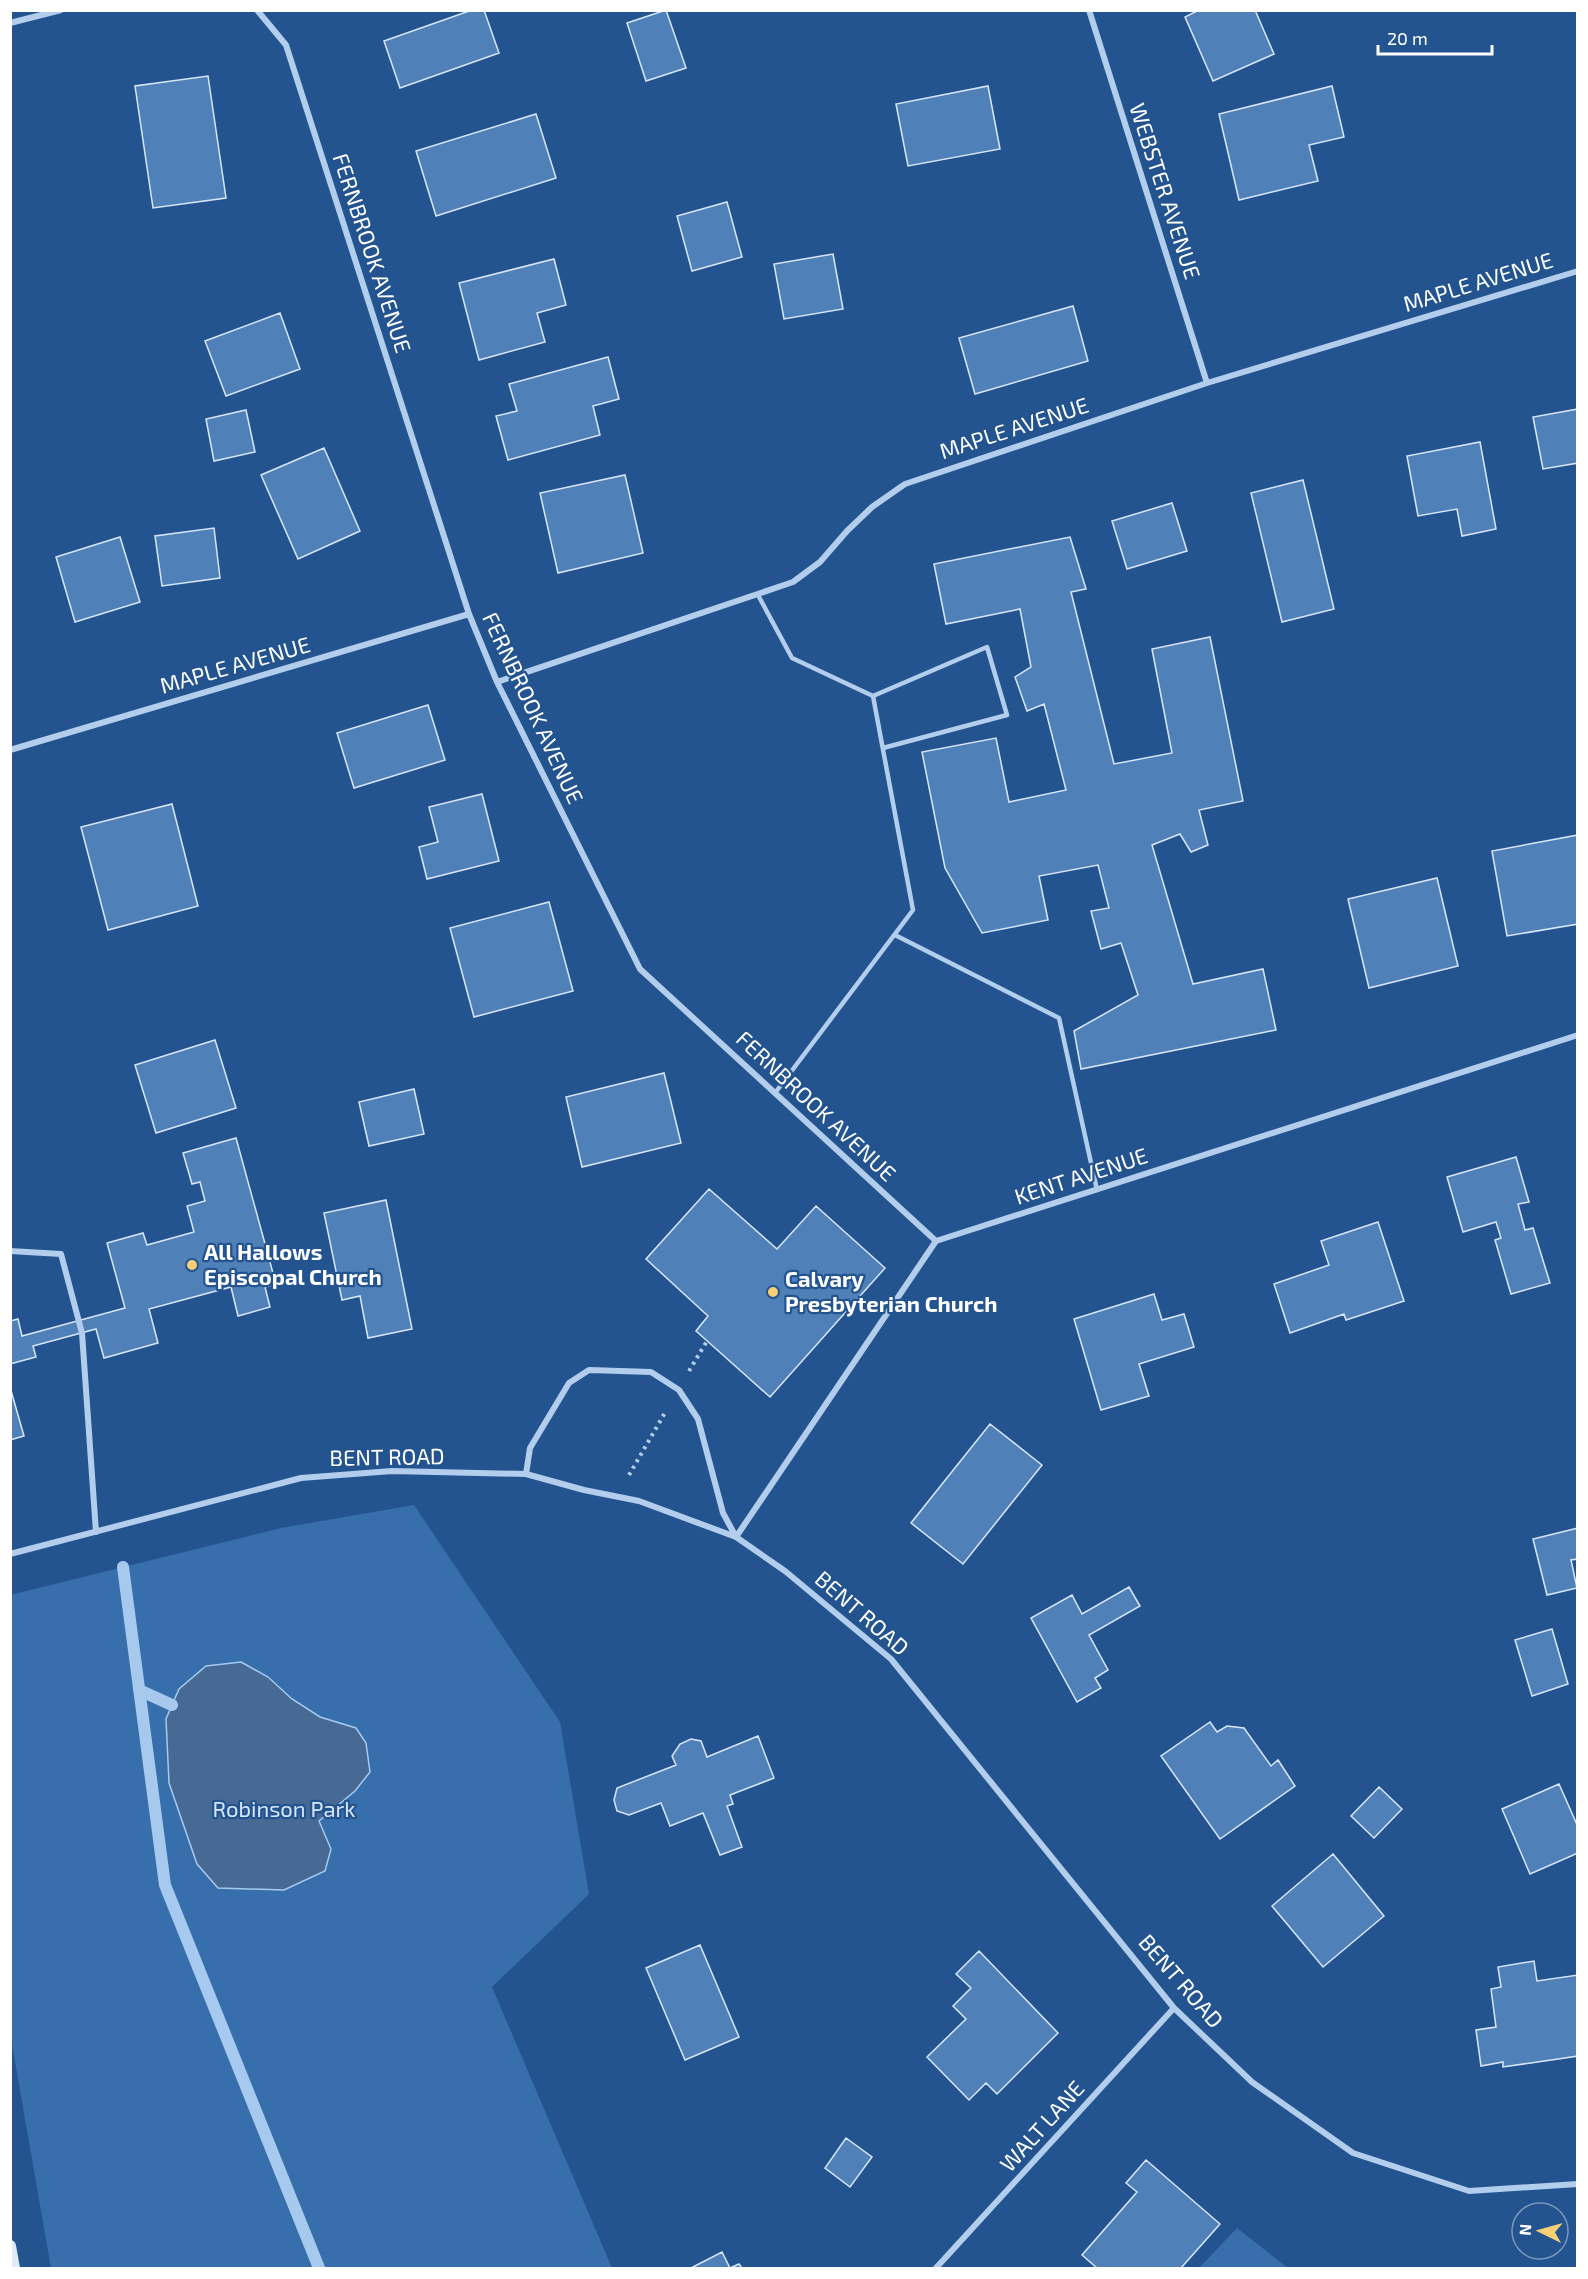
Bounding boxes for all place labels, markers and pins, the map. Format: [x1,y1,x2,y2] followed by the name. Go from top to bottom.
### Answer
[204,1238,382,1289] place label: All Hallows Episcopal Church
[185,1258,199,1272] marker: All Hallows Episcopal Church
[785,1265,998,1317] place label: Calvary Presbyterian Church
[766,1285,780,1299] marker: Calvary Presbyterian Church

